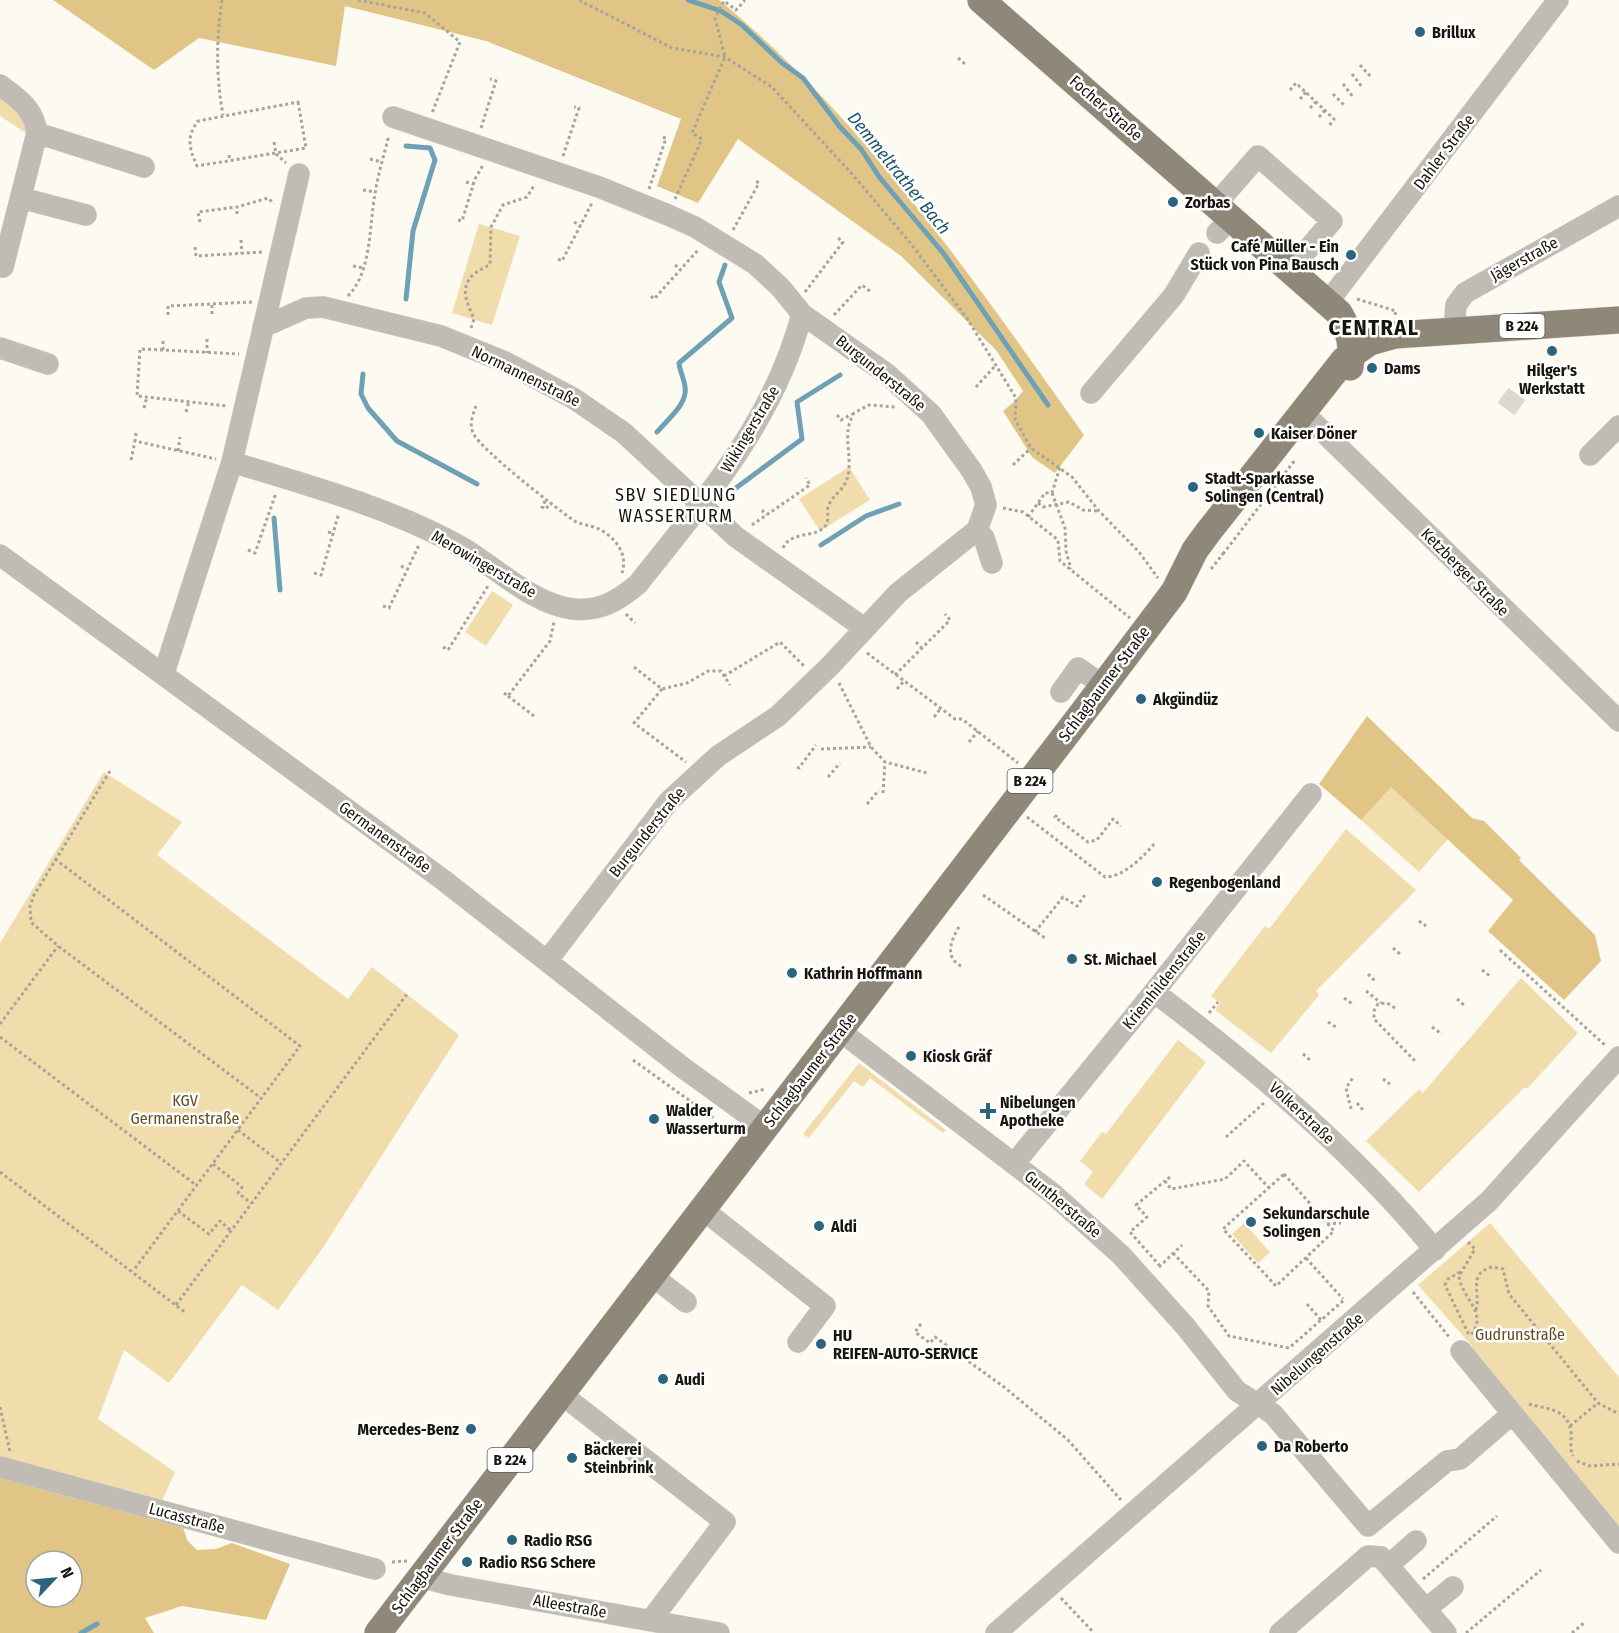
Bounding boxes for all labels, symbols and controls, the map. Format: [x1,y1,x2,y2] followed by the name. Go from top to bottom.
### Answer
[1432,23,1476,42] place label: Brillux
[1413,25,1427,39] marker: Brillux
[1066,71,1146,145] street label: Focher Straße
[843,107,955,239] water label: Demmeltrather Bach
[1410,111,1479,193] street label: Dahler Straße
[1185,193,1230,212] place label: Zorbas
[1166,195,1180,209] marker: Zorbas
[1487,233,1561,285] street label: Jägerstraße
[1191,237,1339,274] place label: Café Müller - Ein Stück von Pina Bausch
[1344,248,1358,262] marker: Café Müller - Ein Stück von Pina Bausch
[1329,314,1419,341] district label: CENTRAL
[1500,314,1544,338] road number: B 224
[832,331,930,415] street label: Burgunderstraße
[469,341,584,411] street label: Normannenstraße
[1545,344,1559,358] marker: Hilger's Werkstatt
[1384,359,1421,378] place label: Dams
[1365,361,1379,375] marker: Dams
[1519,361,1585,398] place label: Hilger's Werkstatt
[717,382,783,476] street label: Wikingerstraße
[1271,424,1357,443] place label: Kaiser Döner
[1252,426,1266,440] marker: Kaiser Döner
[1205,469,1324,506] place label: Stadt-Sparkasse Solingen (Central)
[1186,480,1200,494] marker: Stadt-Sparkasse Solingen (Central)
[615,484,737,527] district label: SBV SIEDLUNG WASSERTURM
[1417,524,1513,620] street label: Ketzberger Straße
[428,526,540,602] street label: Merowingerstraße
[1055,623,1154,745] street label: Schlagbaumer Straße
[1152,690,1218,709] place label: Akgündüz
[1134,692,1148,706] marker: Akgündüz
[1008,769,1052,793] road number: B 224
[605,783,689,881] street label: Burgunderstraße
[335,797,435,877] street label: Germanenstraße
[1169,873,1281,892] place label: Regenbogenland
[1150,875,1164,889] marker: Regenbogenland
[1118,927,1210,1033] street label: Kriemhildenstraße
[1084,950,1157,969] place label: St. Michael
[1065,952,1079,966] marker: St. Michael
[804,964,922,983] place label: Kathrin Hoffmann
[785,966,799,980] marker: Kathrin Hoffmann
[760,1009,860,1131] street label: Schlagbaumer Straße
[923,1047,993,1066] place label: Kiosk Gräf
[904,1049,918,1063] marker: Kiosk Gräf
[1265,1078,1339,1148] street label: Volkerstraße
[130,1091,240,1128] park label: KGV Germanenstraße
[999,1093,1076,1130] place label: Nibelungen Apotheke
[666,1101,746,1138] place label: Walder Wasserturm
[981,1104,995,1118] marker: Nibelungen Apotheke
[647,1112,661,1126] marker: Walder Wasserturm
[1021,1166,1105,1242] street label: Guntherstraße
[1263,1204,1370,1241] place label: Sekundarschule Solingen
[1244,1215,1258,1229] marker: Sekundarschule Solingen
[830,1217,857,1236] place label: Aldi
[812,1219,826,1233] marker: Aldi
[1267,1309,1367,1399] street label: Nibelungenstraße
[1475,1325,1565,1344] park label: Gudrunstraße
[833,1326,978,1363] place label: HU REIFEN-AUTO-SERVICE
[814,1337,828,1351] marker: HU REIFEN-AUTO-SERVICE
[674,1370,705,1389] place label: Audi
[656,1372,670,1386] marker: Audi
[357,1420,459,1439] place label: Mercedes-Benz
[464,1422,478,1436] marker: Mercedes-Benz
[1274,1437,1349,1456] place label: Da Roberto
[1255,1439,1269,1453] marker: Da Roberto
[584,1440,654,1477] place label: Bäckerei Steinbrink
[488,1448,532,1472] road number: B 224
[565,1451,579,1465] marker: Bäckerei Steinbrink
[388,1495,487,1617] street label: Schlagbaumer Straße
[147,1499,227,1537] street label: Lucasstraße
[524,1531,592,1550] place label: Radio RSG
[505,1533,519,1547] marker: Radio RSG
[24,1549,84,1609] north arrow
[479,1553,596,1572] place label: Radio RSG Schere
[460,1555,474,1569] marker: Radio RSG Schere
[56,1564,78,1581] text: N
[532,1590,608,1622] street label: Alleestraße

